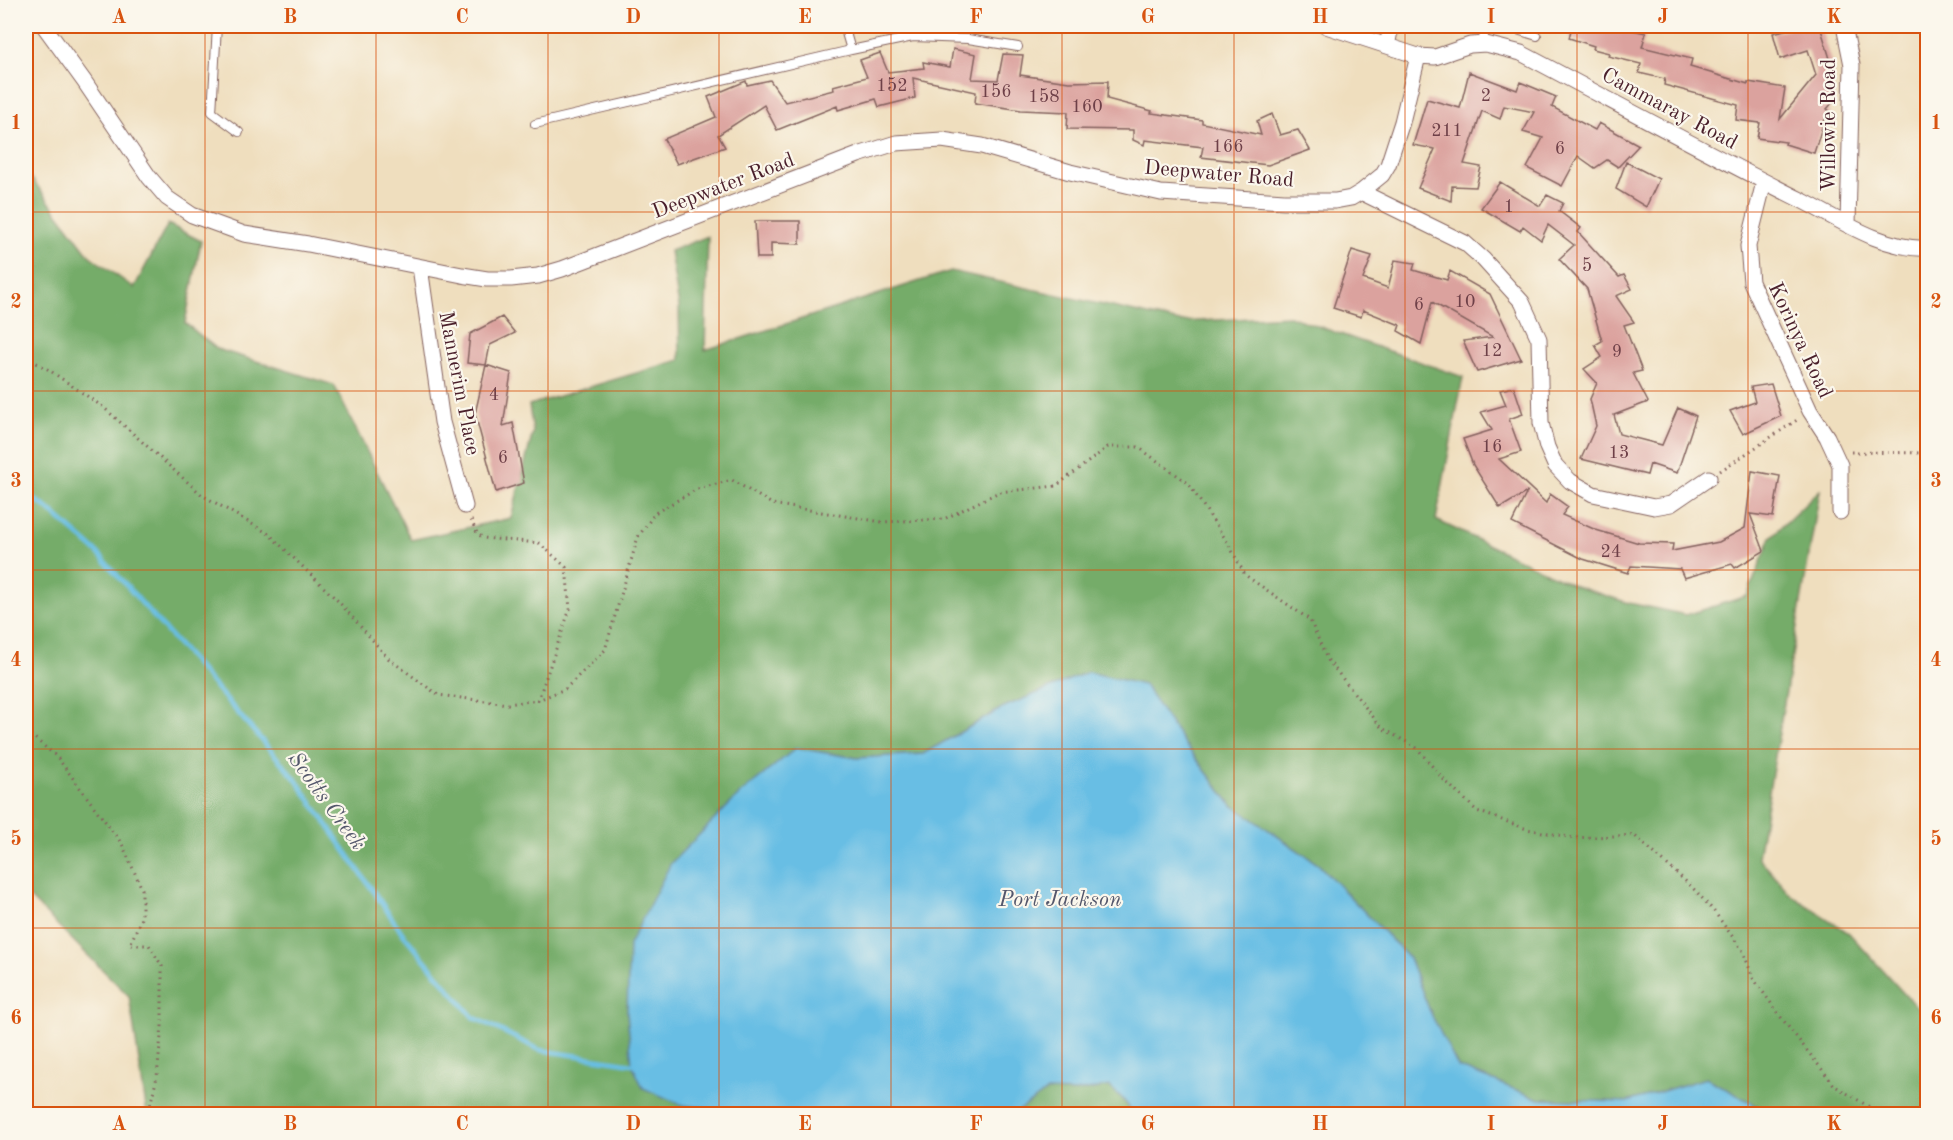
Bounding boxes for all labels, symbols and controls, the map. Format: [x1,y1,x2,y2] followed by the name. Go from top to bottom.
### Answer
[111,8,127,28] text: A
[283,8,297,28] text: B
[455,8,469,28] text: C
[625,8,641,28] text: D
[798,8,812,28] text: E
[969,8,983,28] text: F
[1141,8,1155,28] text: G
[1312,8,1328,28] text: H
[1487,8,1495,28] text: I
[1658,8,1669,28] text: J
[1826,8,1842,28] text: K
[1819,59,1840,191] street label: Willowie Road
[1598,65,1741,154] street label: Cammaray Road
[876,77,908,95] house number: 152
[980,83,1012,101] house number: 156
[1481,87,1491,105] house number: 2
[1028,88,1060,106] house number: 158
[1071,98,1103,116] house number: 160
[10,114,22,134] text: 1
[1930,114,1942,134] text: 1
[1431,122,1463,140] house number: 211
[1212,138,1244,156] house number: 166
[1555,140,1565,158] house number: 6
[650,150,798,223] street label: Deepwater Road
[1143,157,1295,192] street label: Deepwater Road
[1504,198,1514,216] house number: 1
[1582,257,1592,275] house number: 5
[1764,279,1836,402] street label: Korinya Road
[10,293,22,313] text: 2
[1455,293,1475,311] house number: 10
[1930,293,1942,313] text: 2
[1414,296,1424,314] house number: 6
[434,309,483,457] street label: Mannerim Place
[1482,342,1502,360] house number: 12
[1612,343,1622,361] house number: 9
[489,386,499,404] house number: 4
[1482,438,1502,456] house number: 16
[1609,444,1629,462] house number: 13
[498,449,508,467] house number: 6
[10,472,22,492] text: 3
[1930,472,1942,492] text: 3
[1601,543,1621,561] house number: 24
[10,651,22,671] text: 4
[1930,651,1942,671] text: 4
[283,748,369,855] water label: Scotts Creek
[10,829,22,850] text: 5
[1930,829,1942,850] text: 5
[998,889,1122,911] water label: Port Jackson
[10,1009,22,1029] text: 6
[1930,1009,1942,1029] text: 6
[111,1115,127,1135] text: A
[283,1115,297,1135] text: B
[455,1115,469,1135] text: C
[625,1115,641,1135] text: D
[798,1115,812,1135] text: E
[969,1115,983,1135] text: F
[1141,1115,1155,1135] text: G
[1312,1115,1328,1135] text: H
[1487,1115,1495,1135] text: I
[1658,1115,1669,1135] text: J
[1826,1115,1842,1135] text: K

